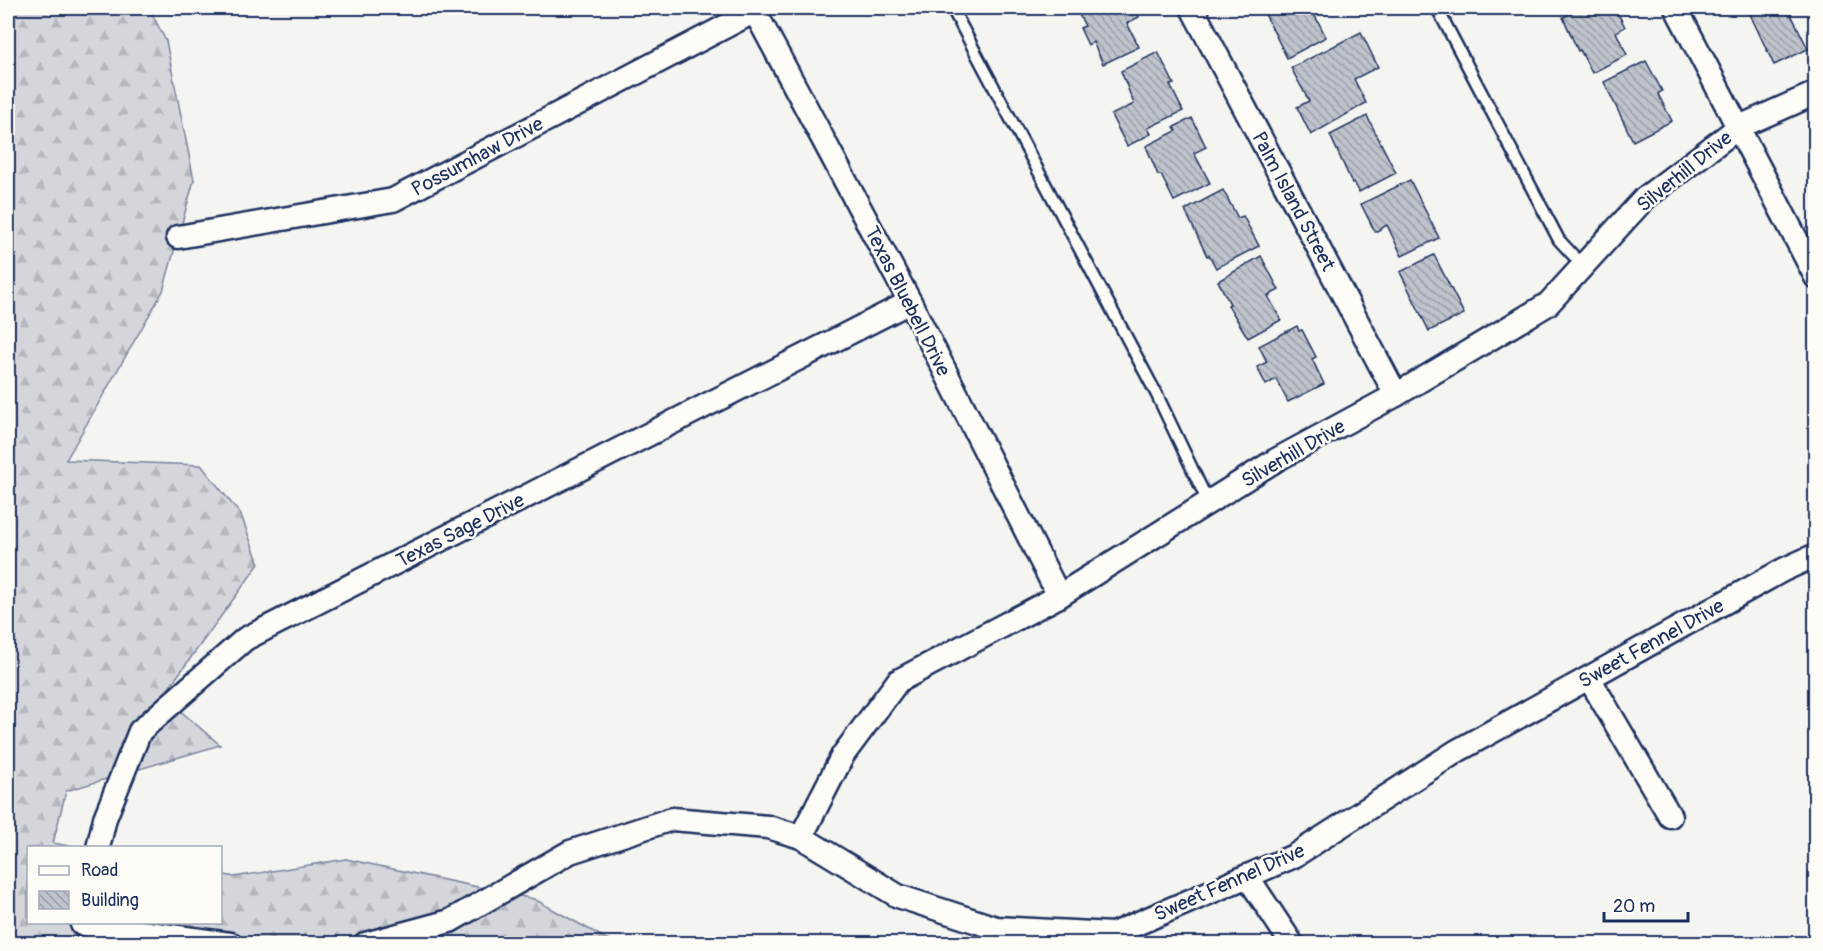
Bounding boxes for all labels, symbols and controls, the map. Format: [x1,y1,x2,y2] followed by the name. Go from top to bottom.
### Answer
[407,111,548,202] street label: Possumhaw Drive
[1631,125,1737,218] street label: Silverhill Drive
[1246,127,1341,276] street label: Palm Island Street
[859,222,956,380] street label: Texas Bluebell Drive
[1237,414,1350,493] street label: Silverhill Drive
[392,487,529,573] street label: Texas Sage Drive
[1574,593,1728,694] street label: Sweet Fennel Drive
[1150,838,1309,927] street label: Sweet Fennel Drive
[27,846,222,924] legend
[81,859,118,882] text: Road
[1604,885,1688,923] scale bar
[81,889,139,912] text: Building
[1613,895,1655,918] text: 20 m

